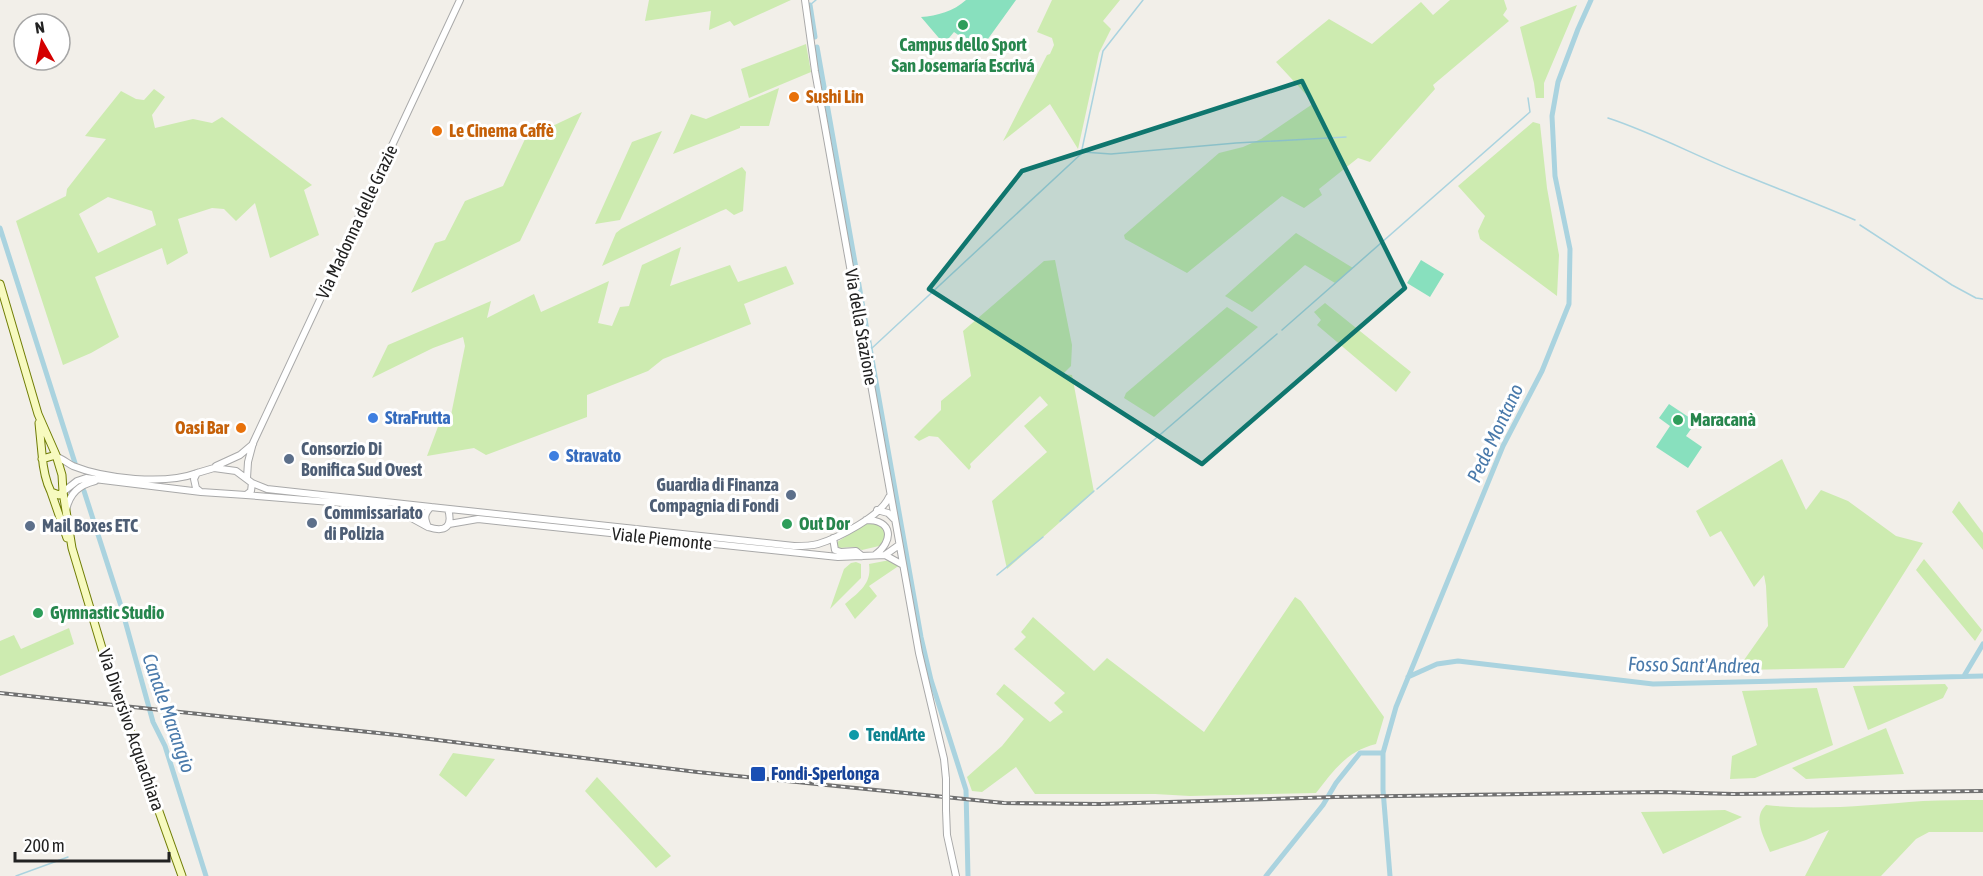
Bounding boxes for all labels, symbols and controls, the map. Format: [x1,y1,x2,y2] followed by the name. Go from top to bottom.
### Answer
[12,12,72,72] north arrow
[34,18,46,37] text: N
[956,18,970,32] marker: Campus dello Sport San Josemaría Escrivá
[891,34,1035,76] place label: Campus dello Sport San Josemaría Escrivá
[806,86,864,107] place label: Sushi Lin
[787,90,801,104] marker: Sushi Lin
[449,120,554,141] place label: Le Cinema Caffè
[430,124,444,138] marker: Le Cinema Caffè
[312,141,402,302] street label: Via Madonna delle Grazie
[841,267,882,387] street label: Via della Stazione
[1462,380,1527,486] water label: Pede Montano
[385,407,451,428] place label: StraFrutta
[1690,409,1756,430] place label: Maracanà
[366,411,380,425] marker: StraFrutta
[1671,413,1685,427] marker: Maracanà
[175,417,230,438] place label: Oasi Bar
[234,421,248,435] marker: Oasi Bar
[301,438,423,480] place label: Consorzio Di Bonifica Sud Ovest
[566,445,621,466] place label: Stravato
[547,449,561,463] marker: Stravato
[282,452,296,466] marker: Consorzio Di Bonifica Sud Ovest
[649,474,779,516] place label: Guardia di Finanza Compagnia di Fondi
[784,488,798,502] marker: Guardia di Finanza Compagnia di Fondi
[324,502,423,544] place label: Commissariato di Polizia
[799,513,850,534] place label: Out Dor
[42,515,138,536] place label: Mail Boxes ETC
[305,516,319,530] marker: Commissariato di Polizia
[780,517,794,531] marker: Out Dor
[23,519,37,533] marker: Mail Boxes ETC
[611,523,713,554] street label: Viale Piemonte
[50,602,164,623] place label: Gymnastic Studio
[31,606,45,620] marker: Gymnastic Studio
[94,646,169,813] street label: Via Diversivo Acquachiara
[138,650,201,775] water label: Canale Marangio
[1628,652,1760,677] water label: Fosso Sant'Andrea
[866,724,925,745] place label: TendArte
[847,728,861,742] marker: TendArte
[771,763,879,784] place label: Fondi-Sperlonga
[749,765,767,783] marker: Fondi-Sperlonga
[15,825,170,863] scale bar
[24,835,65,856] text: 200 m

